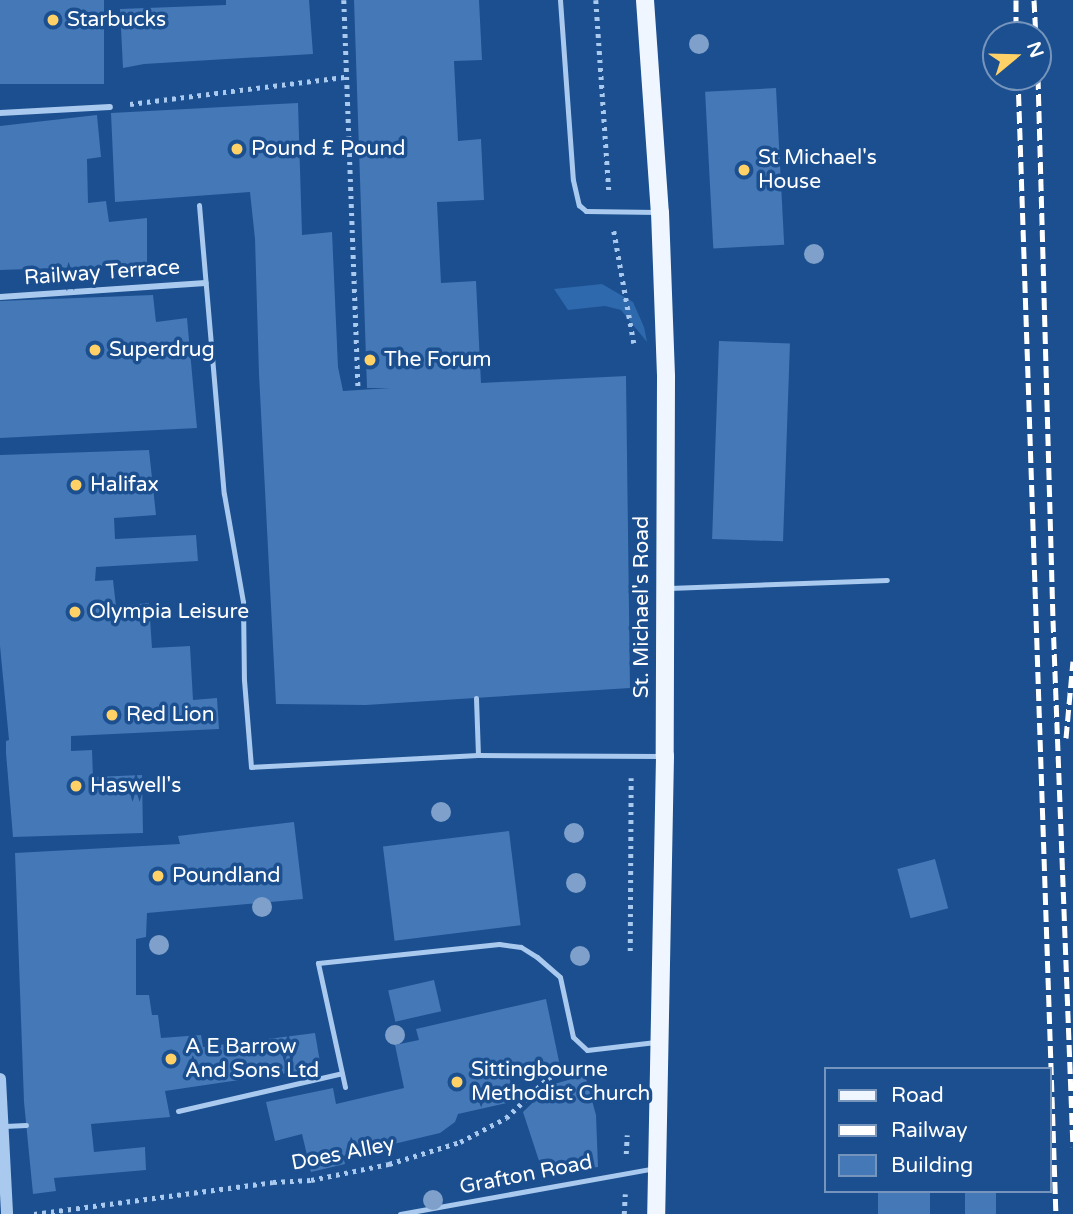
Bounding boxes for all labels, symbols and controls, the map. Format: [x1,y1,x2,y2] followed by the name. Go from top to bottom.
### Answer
[67,7,166,33] place label: Starbucks
[45,12,61,28] marker: Starbucks
[982,21,1052,91] north arrow
[1022,39,1048,61] text: N
[251,136,405,162] place label: Pound £ Pound
[229,141,245,157] marker: Pound £ Pound
[758,145,877,195] place label: St Michael's House
[736,162,752,178] marker: St Michael's House
[23,255,181,291] street label: Railway Terrace
[109,337,215,363] place label: Superdrug
[87,342,103,358] marker: Superdrug
[384,347,492,373] place label: The Forum
[362,352,378,368] marker: The Forum
[90,472,159,498] place label: Halifax
[68,477,84,493] marker: Halifax
[629,516,655,698] street label: St. Michael's Road
[89,599,249,625] place label: Olympia Leisure
[67,604,83,620] marker: Olympia Leisure
[126,702,214,728] place label: Red Lion
[104,707,120,723] marker: Red Lion
[90,773,181,799] place label: Haswell's
[68,778,84,794] marker: Haswell's
[172,863,280,889] place label: Poundland
[150,868,166,884] marker: Poundland
[185,1034,319,1084] place label: A E Barrow And Sons Ltd
[163,1051,179,1067] marker: A E Barrow And Sons Ltd
[471,1057,650,1107] place label: Sittingbourne Methodist Church
[824,1067,1052,1193] legend
[449,1074,465,1090] marker: Sittingbourne Methodist Church
[891,1083,944,1108] text: Road
[891,1118,968,1143] text: Railway
[289,1132,397,1176] street label: Does Alley
[457,1150,595,1200] street label: Grafton Road
[891,1153,973,1178] text: Building

